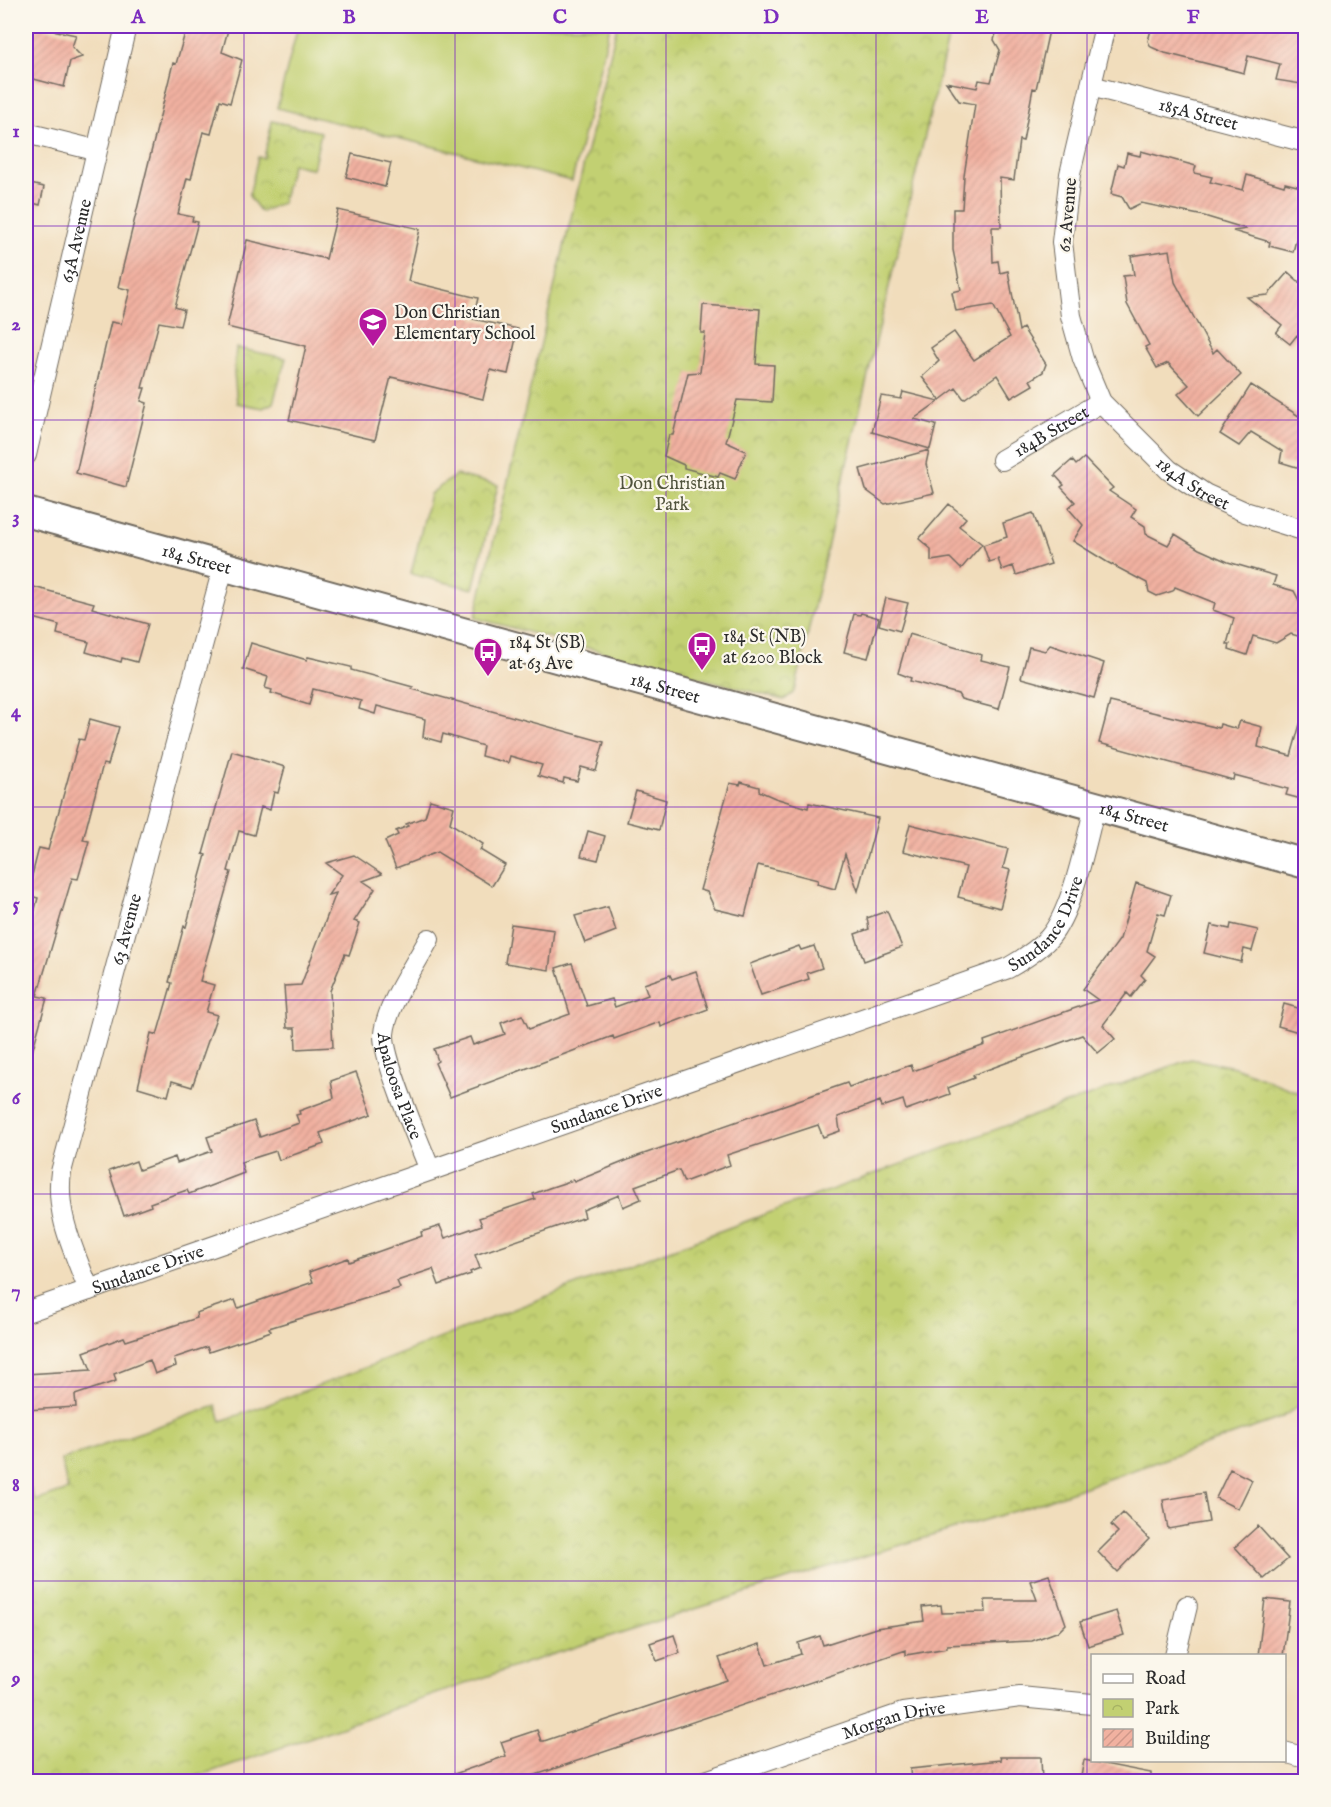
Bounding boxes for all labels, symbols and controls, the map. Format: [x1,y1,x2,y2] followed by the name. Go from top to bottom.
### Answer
[130,5,146,30] text: A
[342,5,356,30] text: B
[553,5,567,30] text: C
[763,5,779,30] text: D
[975,5,989,30] text: E
[1187,5,1200,30] text: F
[1156,94,1240,137] street label: 185A Street
[12,119,20,144] text: 1
[1054,177,1083,253] street label: 62 Avenue
[57,197,98,285] street label: 63A Avenue
[394,302,535,346] place label: Don Christian Elementary School
[357,306,389,348] school or university icon: Don Christian Elementary School
[11,312,21,337] text: 2
[1010,402,1094,463] street label: 184B Street
[1150,453,1233,517] street label: 184A Street
[619,473,725,517] park label: Don Christian Park
[12,505,20,530] text: 3
[159,540,234,581] street label: 184 Street
[723,626,823,670] place label: 184 St (NB) at 6200 Block
[686,630,718,672] bus stop icon: 184 St (NB) at 6200 Block
[509,632,585,676] place label: 184 St (SB) at 63 Ave
[472,636,504,678] bus stop icon: 184 St (SB) at 63 Ave
[627,669,702,710] street label: 184 Street
[11,699,22,724] text: 4
[1096,798,1171,839] street label: 184 Street
[1004,874,1090,978] street label: Sundance Drive
[107,891,148,968] street label: 63 Avenue
[12,892,20,917] text: 5
[371,1031,426,1143] street label: Apaloosa Place
[548,1080,666,1140] street label: Sundance Drive
[12,1086,22,1111] text: 6
[89,1241,207,1301] street label: Sundance Drive
[11,1279,21,1304] text: 7
[12,1473,20,1498] text: 8
[1091,1654,1286,1762] legend
[11,1666,21,1691] text: 9
[1145,1668,1186,1691] text: Road
[840,1697,947,1746] street label: Morgan Drive
[1145,1698,1180,1721] text: Park
[1145,1728,1210,1751] text: Building

